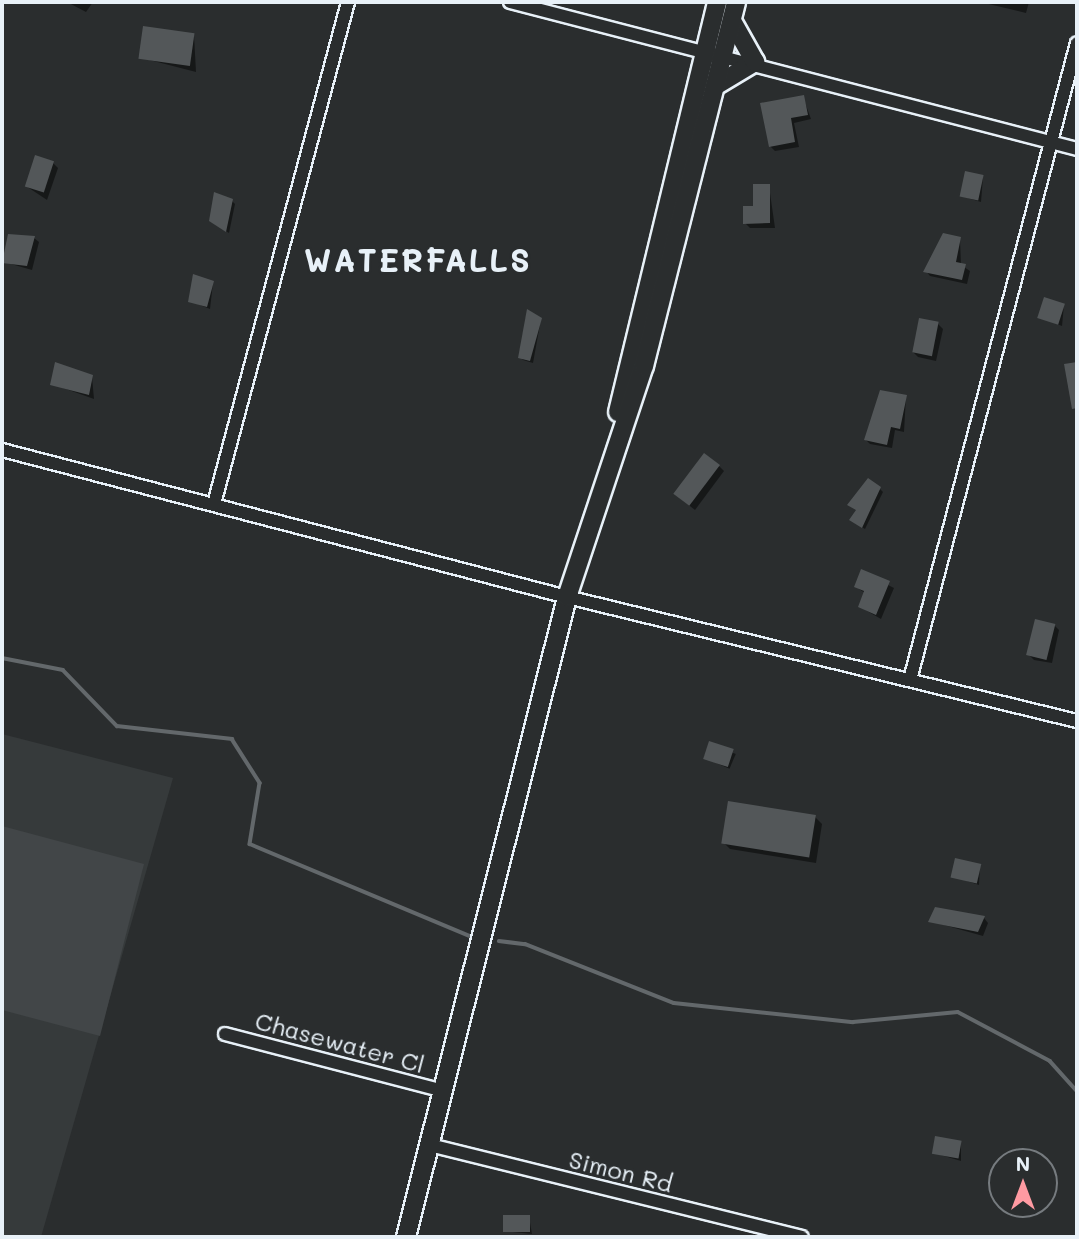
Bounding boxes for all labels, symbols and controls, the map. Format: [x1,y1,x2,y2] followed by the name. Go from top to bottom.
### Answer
[305,240,531,278] district label: WATERFALLS
[252,1006,428,1078] street label: Chasewater Cl
[566,1144,676,1198] street label: Simon Rd
[988,1148,1058,1218] north arrow
[1016,1151,1030,1176] text: N

